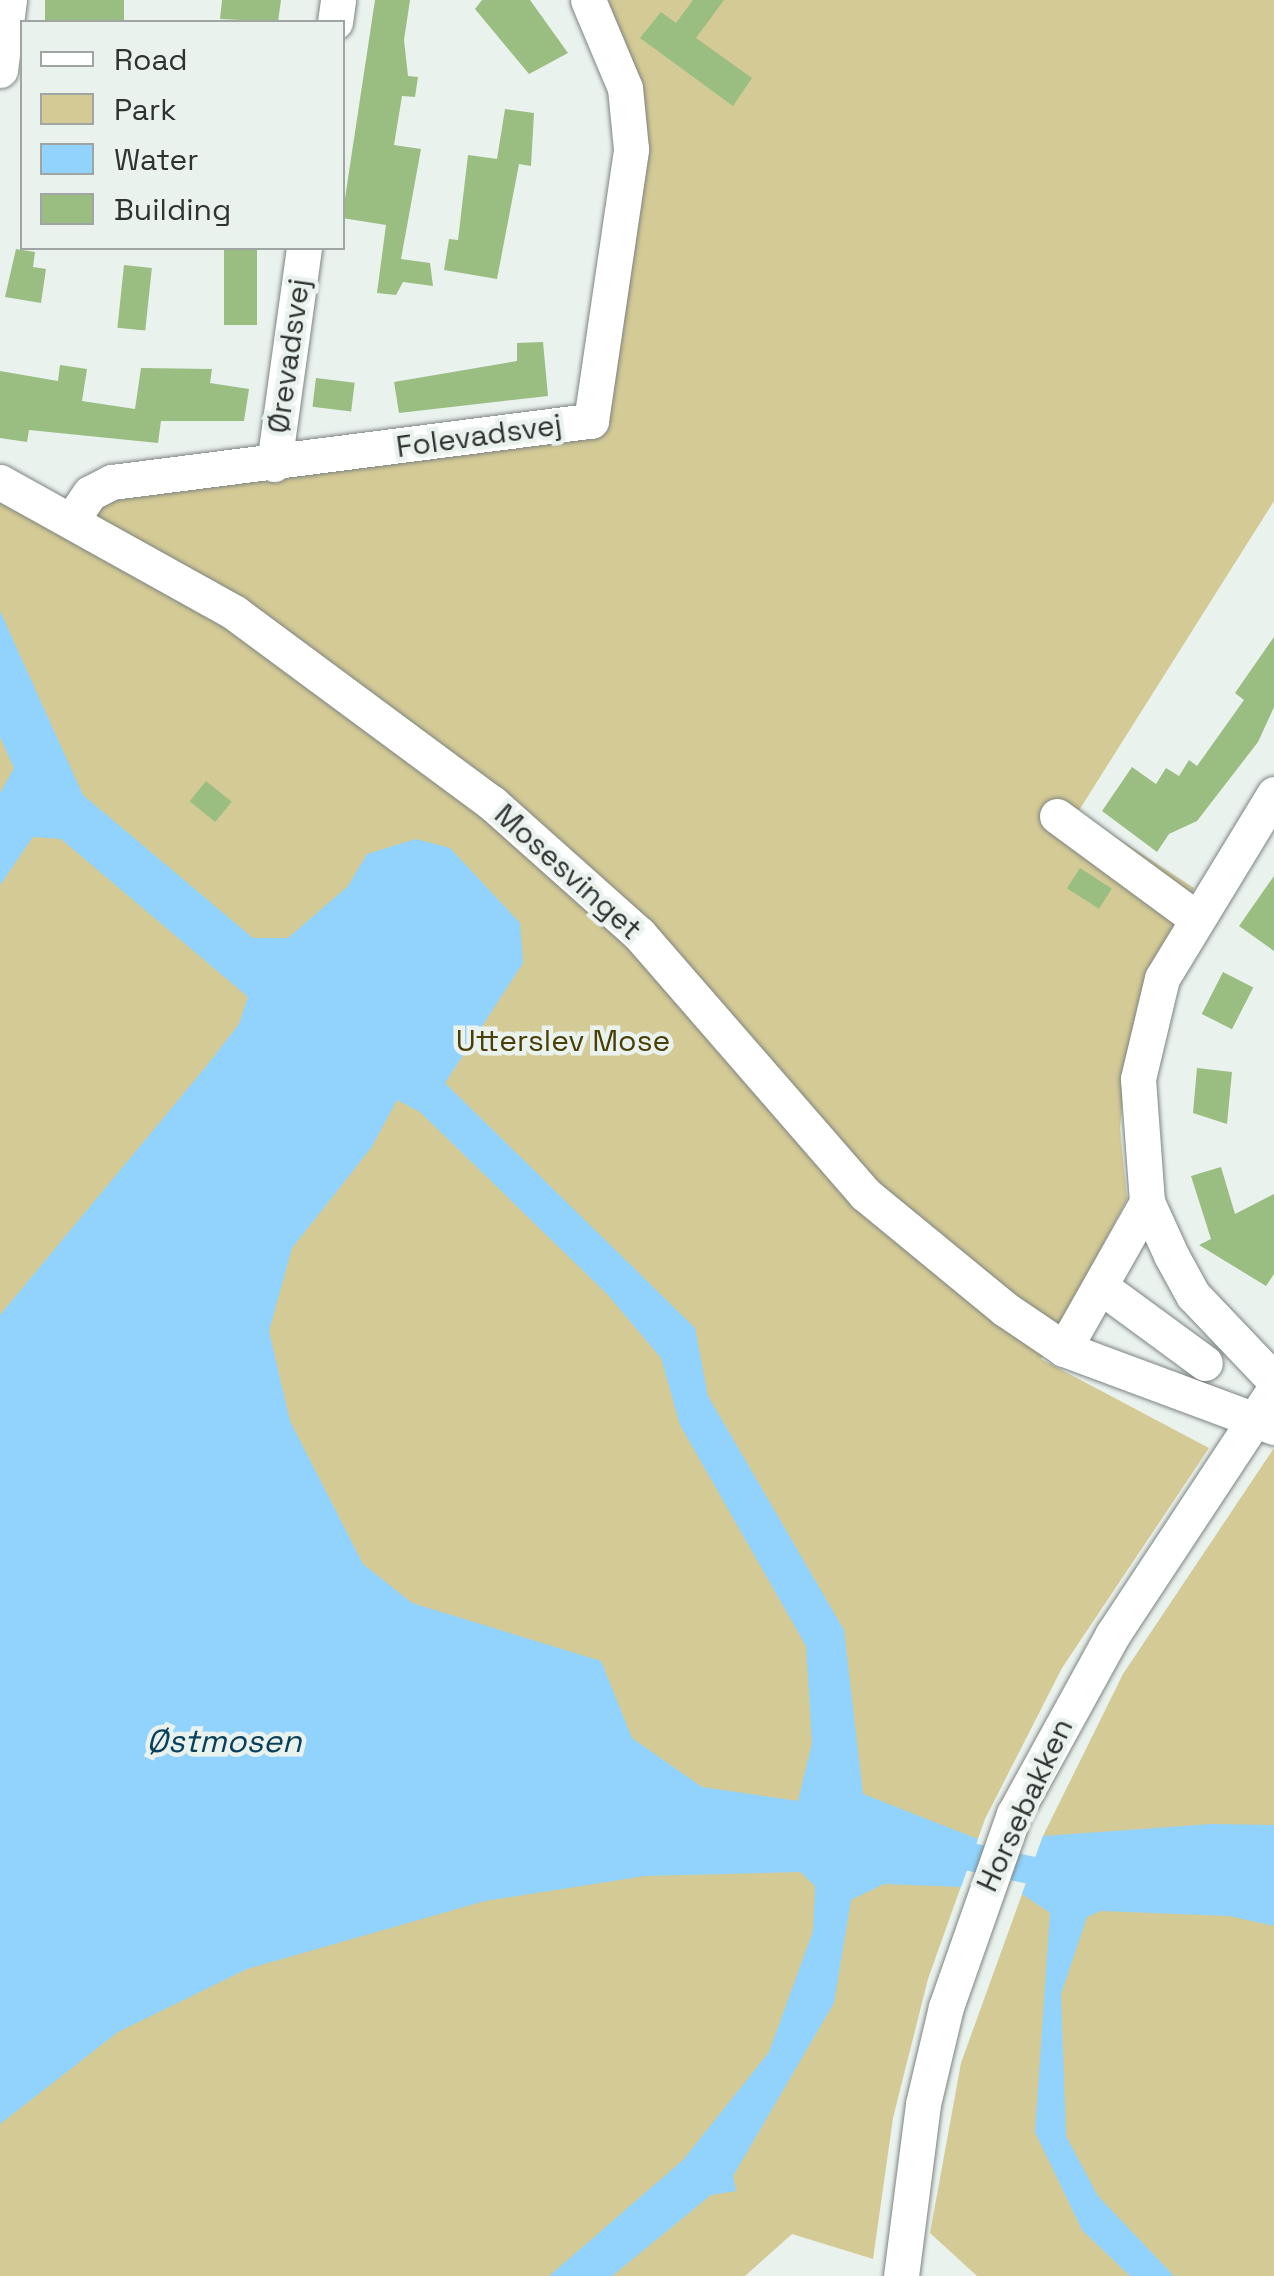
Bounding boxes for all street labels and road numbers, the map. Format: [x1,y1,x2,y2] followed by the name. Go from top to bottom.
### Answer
[260,276,318,436] street label: Ørevadsvej
[394,407,564,465] street label: Folevadsvej
[487,797,649,947] street label: Mosesvinget
[969,1713,1081,1897] street label: Horsebakken

